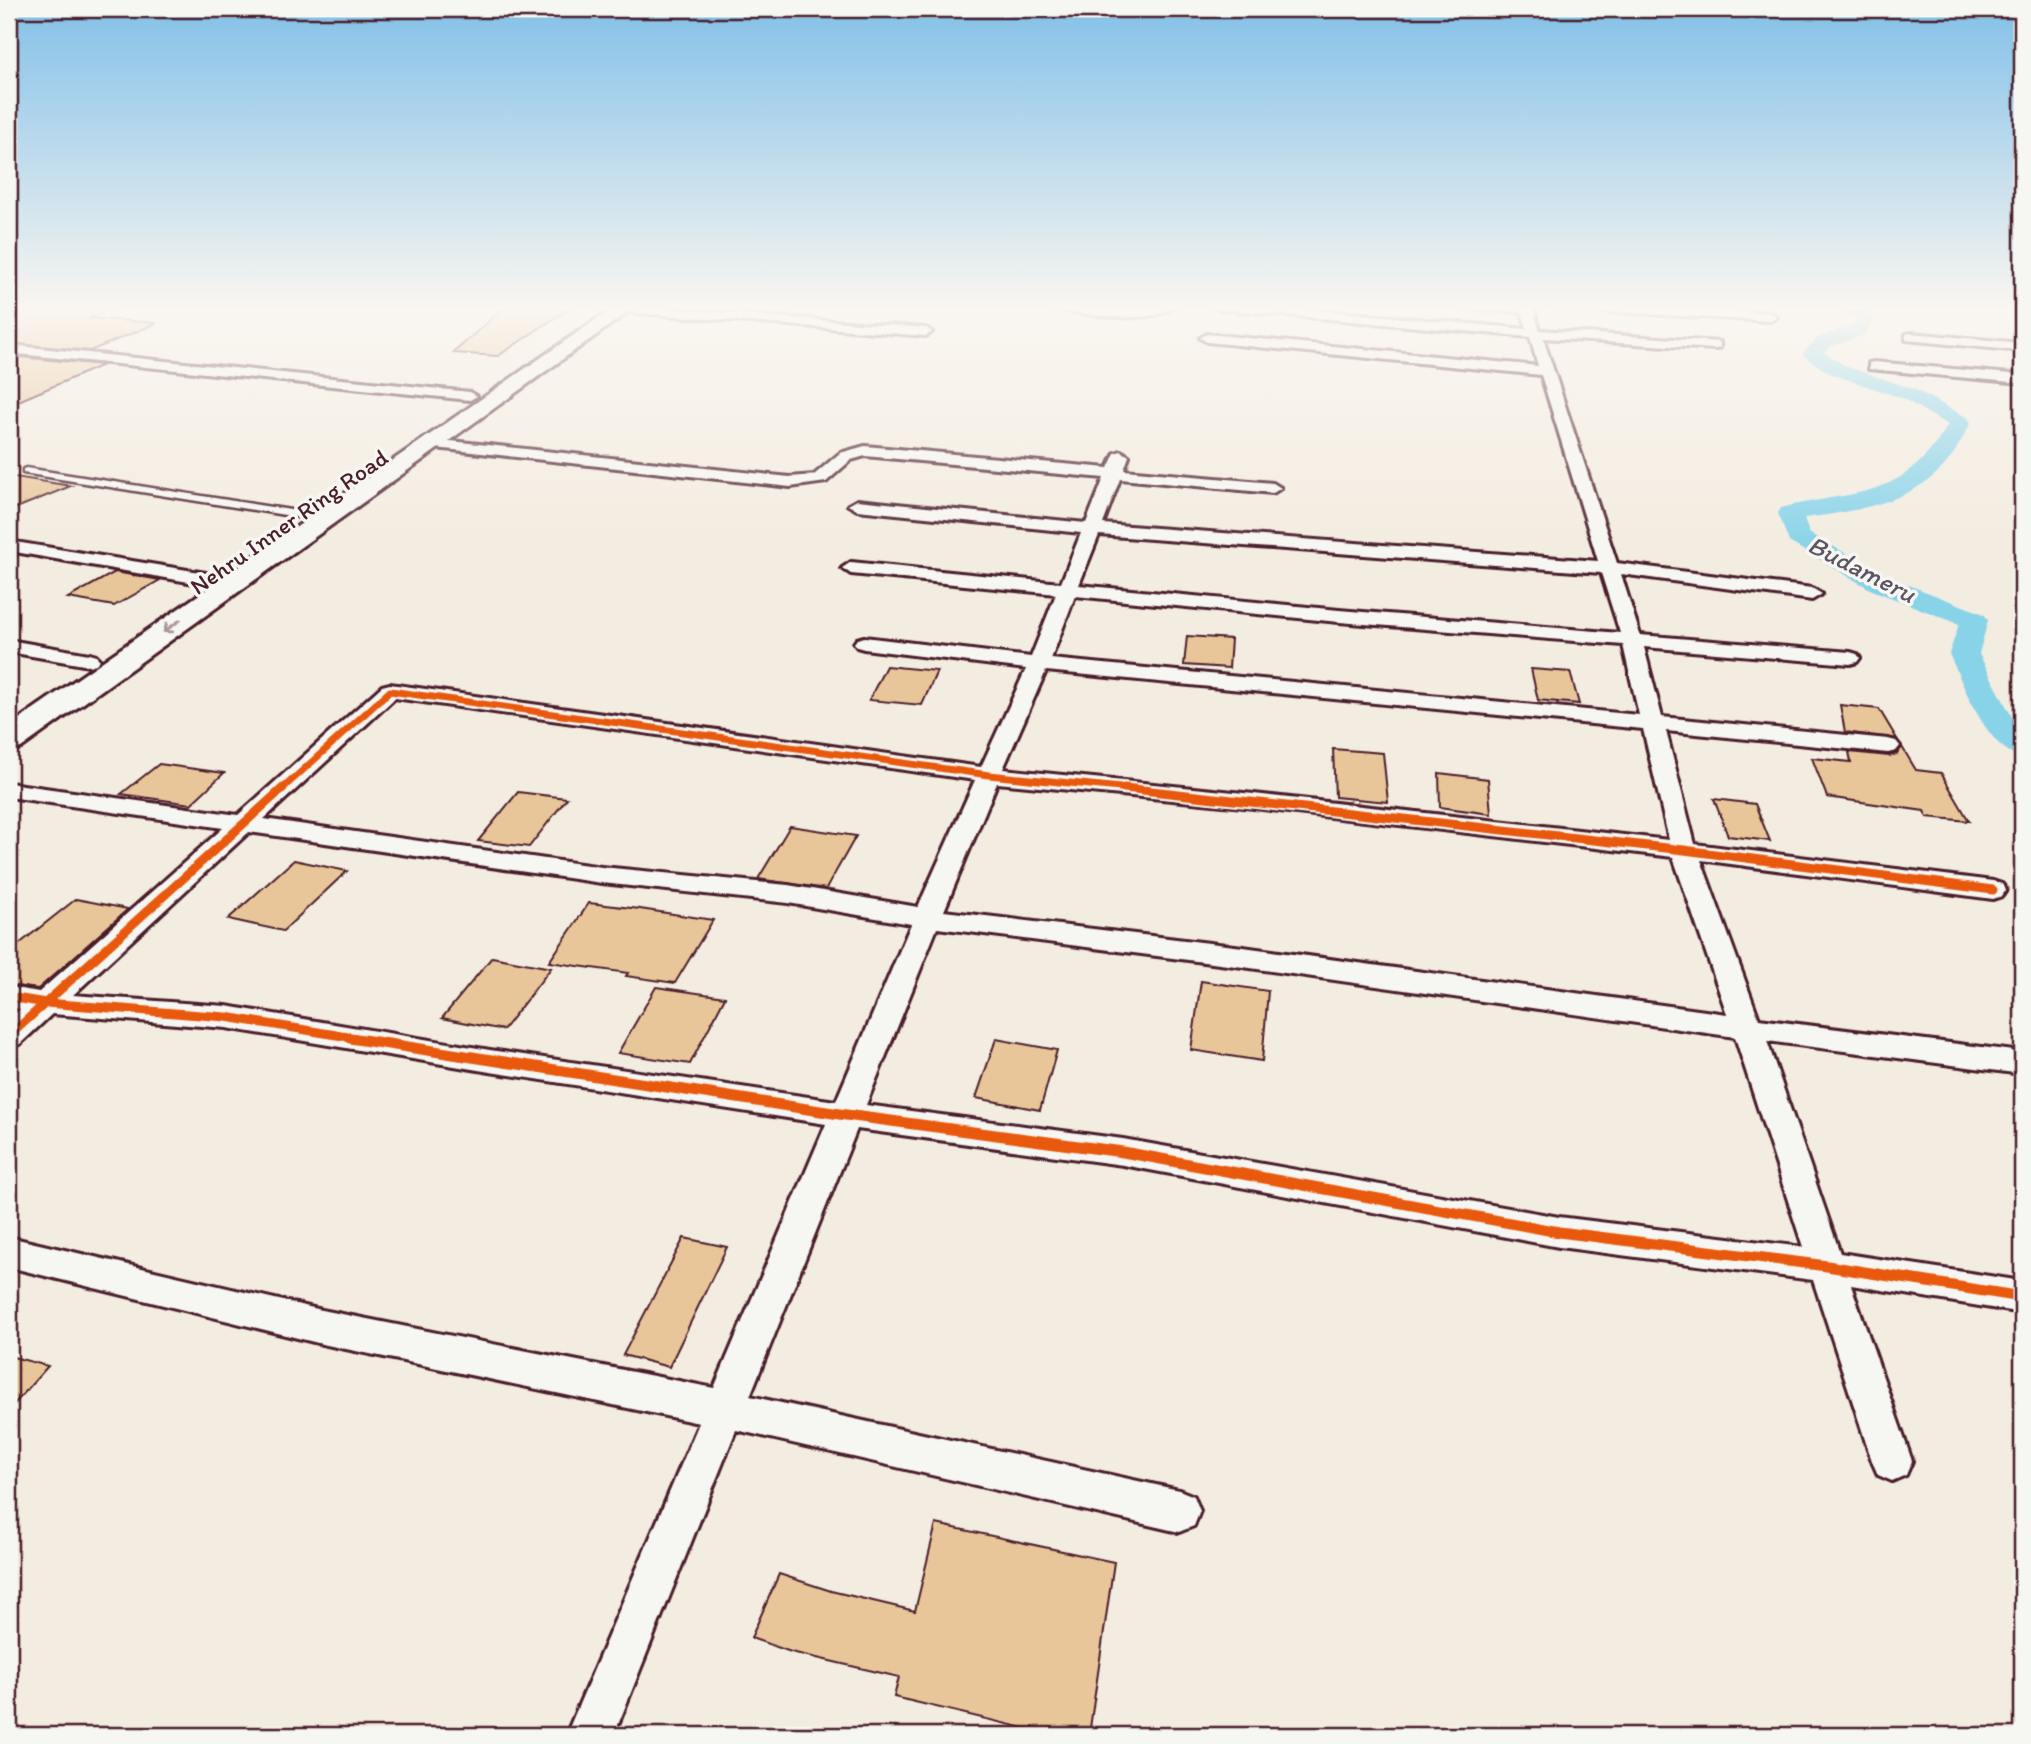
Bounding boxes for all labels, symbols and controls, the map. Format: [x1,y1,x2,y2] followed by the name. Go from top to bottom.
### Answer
[184,442,393,601] street label: Nehru Inner Ring Road
[1803,528,1922,610] water label: Budameru
[163,619,182,633] one-way arrow

